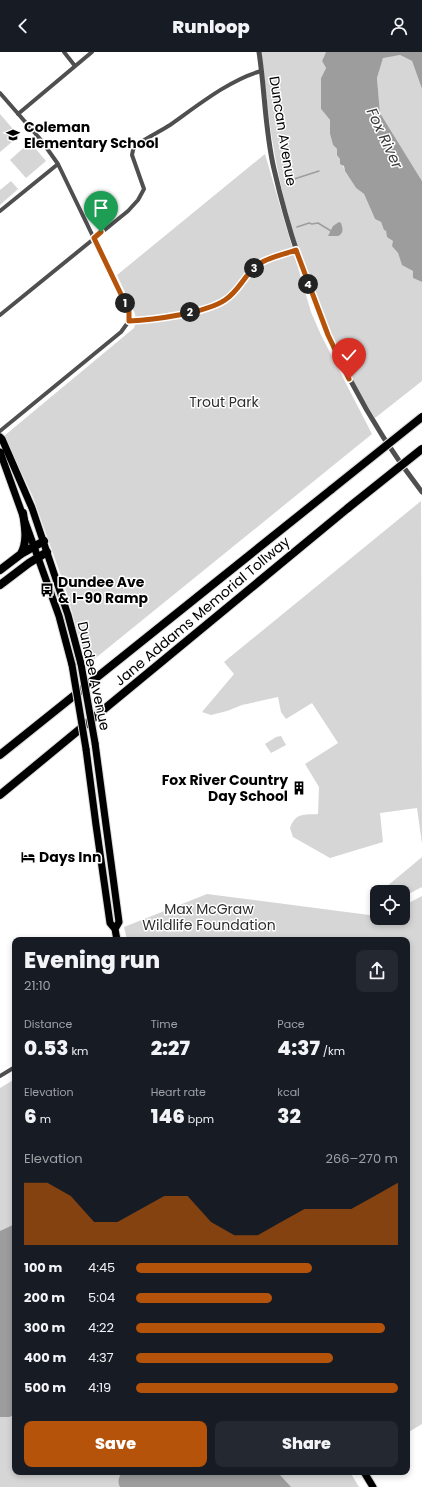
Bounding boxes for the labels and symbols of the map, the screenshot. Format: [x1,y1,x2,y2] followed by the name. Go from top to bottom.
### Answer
[264,75,302,188] street label: Duncan Avenue
[362,104,408,172] water label: Fox River
[24,117,159,153] place label: Coleman Elementary School
[5,127,21,143] school or university icon: Coleman Elementary School
[84,191,118,232] pin
[244,258,264,278] pin: 3
[298,274,318,294] pin: 4
[115,293,135,313] pin: 1
[180,302,200,322] pin: 2
[332,338,366,379] pin
[189,392,260,412] park label: Trout Park
[110,532,294,690] street label: Jane Addams Memorial Tollway
[58,572,149,608] place label: Dundee Ave & I-90 Ramp
[39,582,55,598] bus stop icon: Dundee Ave & I-90 Ramp
[73,620,115,733] street label: Dundee Avenue
[162,770,288,806] place label: Fox River Country Day School
[291,780,307,796] building icon: Fox River Country Day School
[39,847,101,867] place label: Days Inn
[20,849,36,865] hotel icon: Days Inn
[142,899,276,935] park label: Max McGraw Wildlife Foundation

